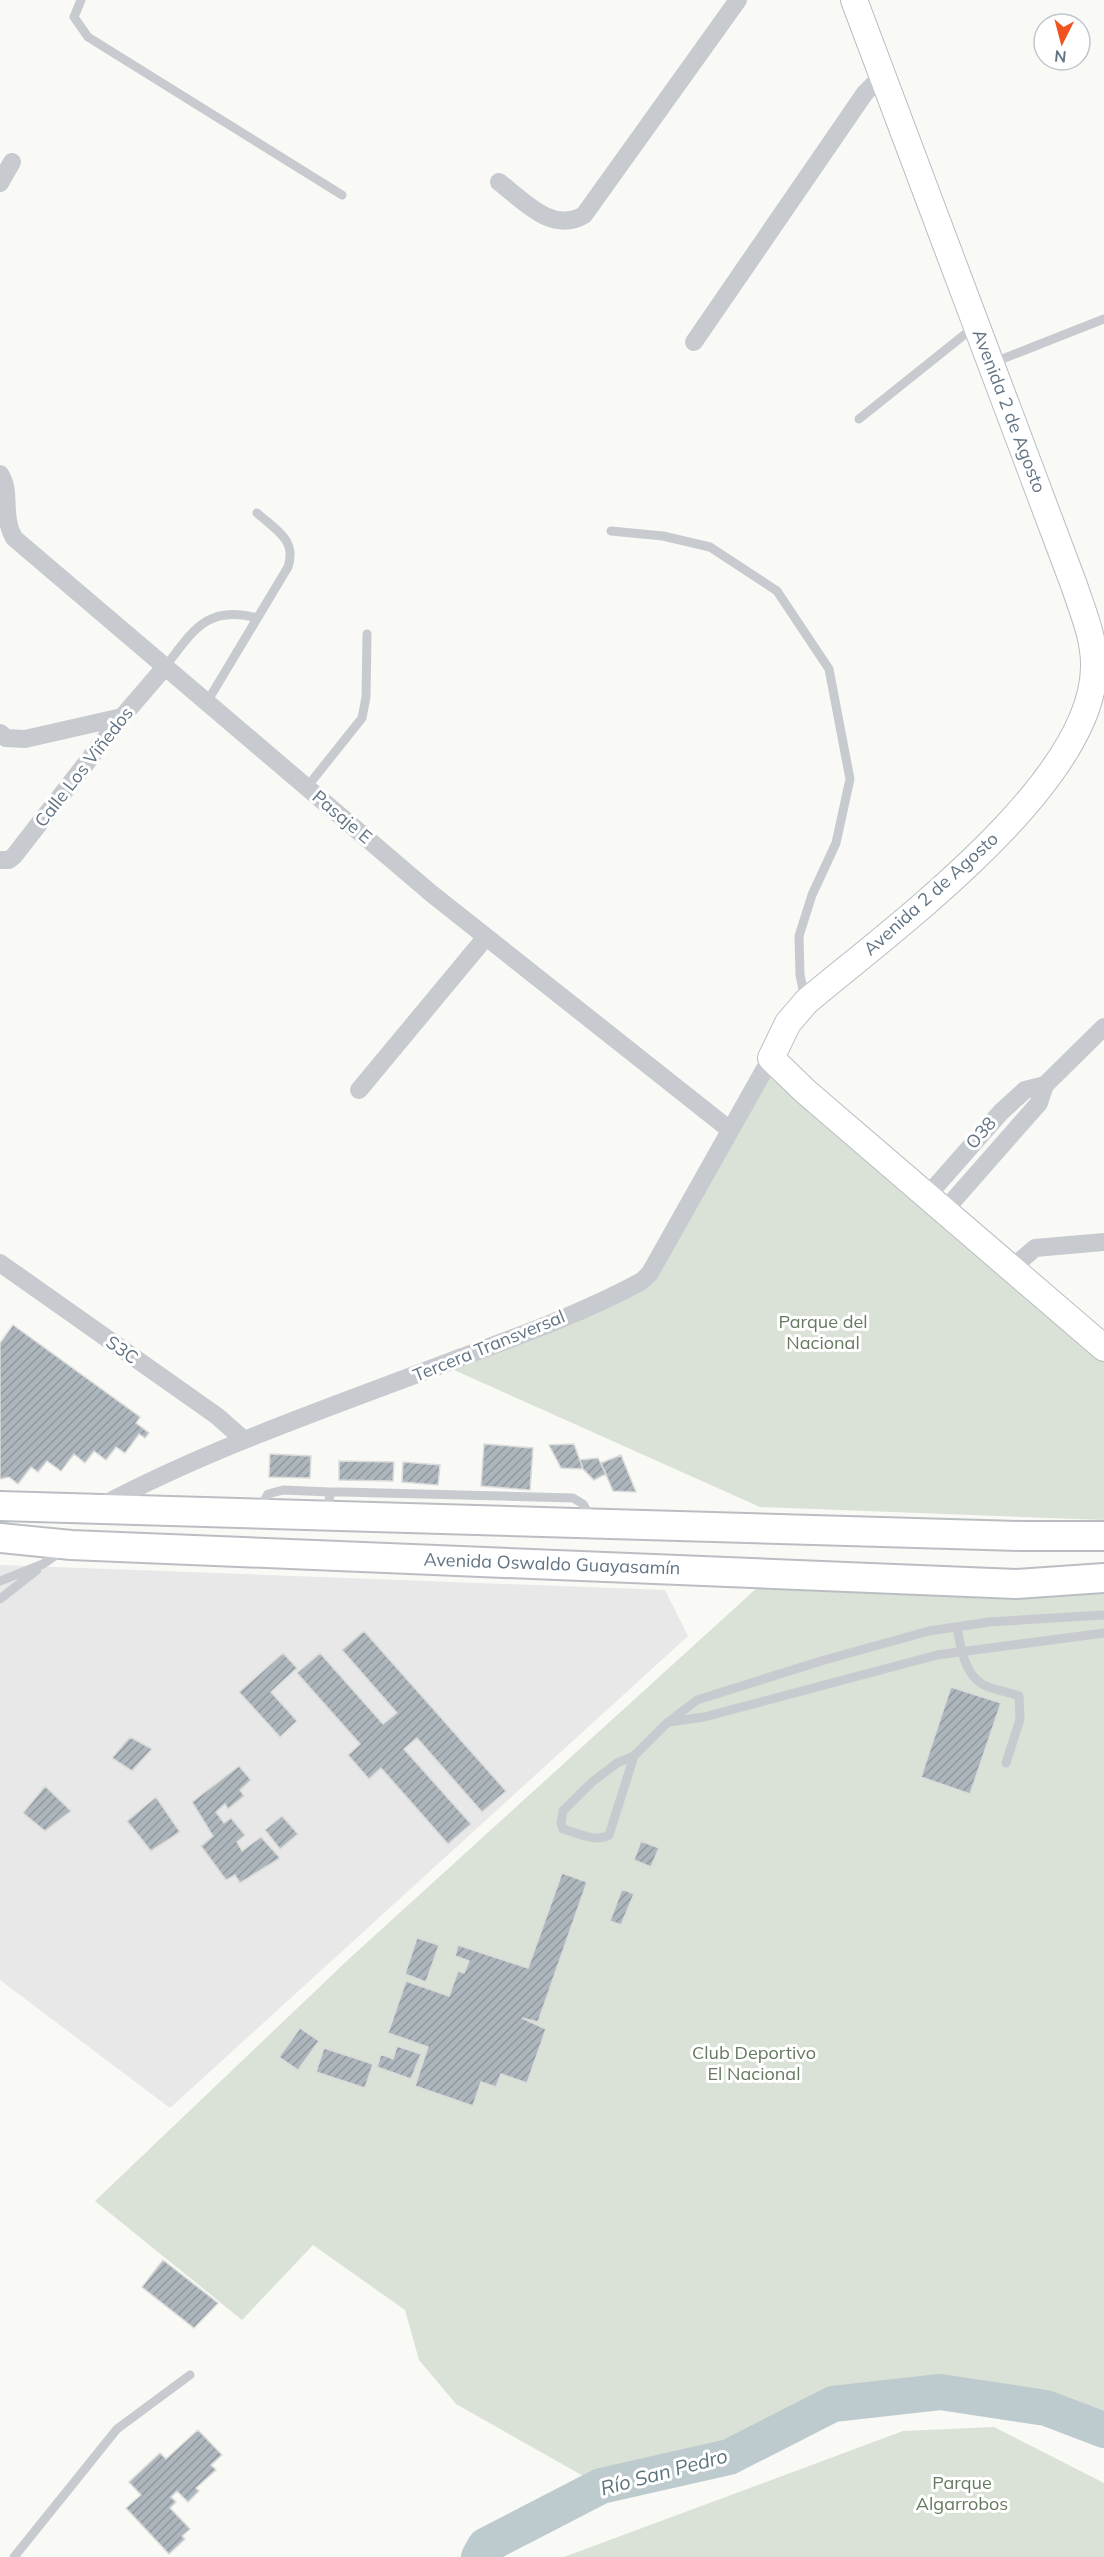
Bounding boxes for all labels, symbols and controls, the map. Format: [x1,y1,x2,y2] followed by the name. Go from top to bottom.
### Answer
[1032,12,1092,72] north arrow
[1053,46,1067,67] text: N
[968,326,1051,496] street label: Avenida 2 de Agosto
[29,702,138,832] street label: Calle Los Viñedos
[308,785,377,848] street label: Pasaje E
[859,827,1003,960] street label: Avenida 2 de Agosto
[960,1112,1001,1154] street label: O38
[409,1305,568,1387] street label: Tercera Transversal
[778,1310,868,1354] park label: Parque del Nacional
[102,1330,143,1369] street label: S3C
[423,1548,681,1579] street label: Avenida Oswaldo Guayasamín
[692,2041,816,2085] park label: Club Deportivo El Nacional
[598,2443,730,2500] water label: Río San Pedro
[916,2471,1008,2515] park label: Parque Algarrobos

